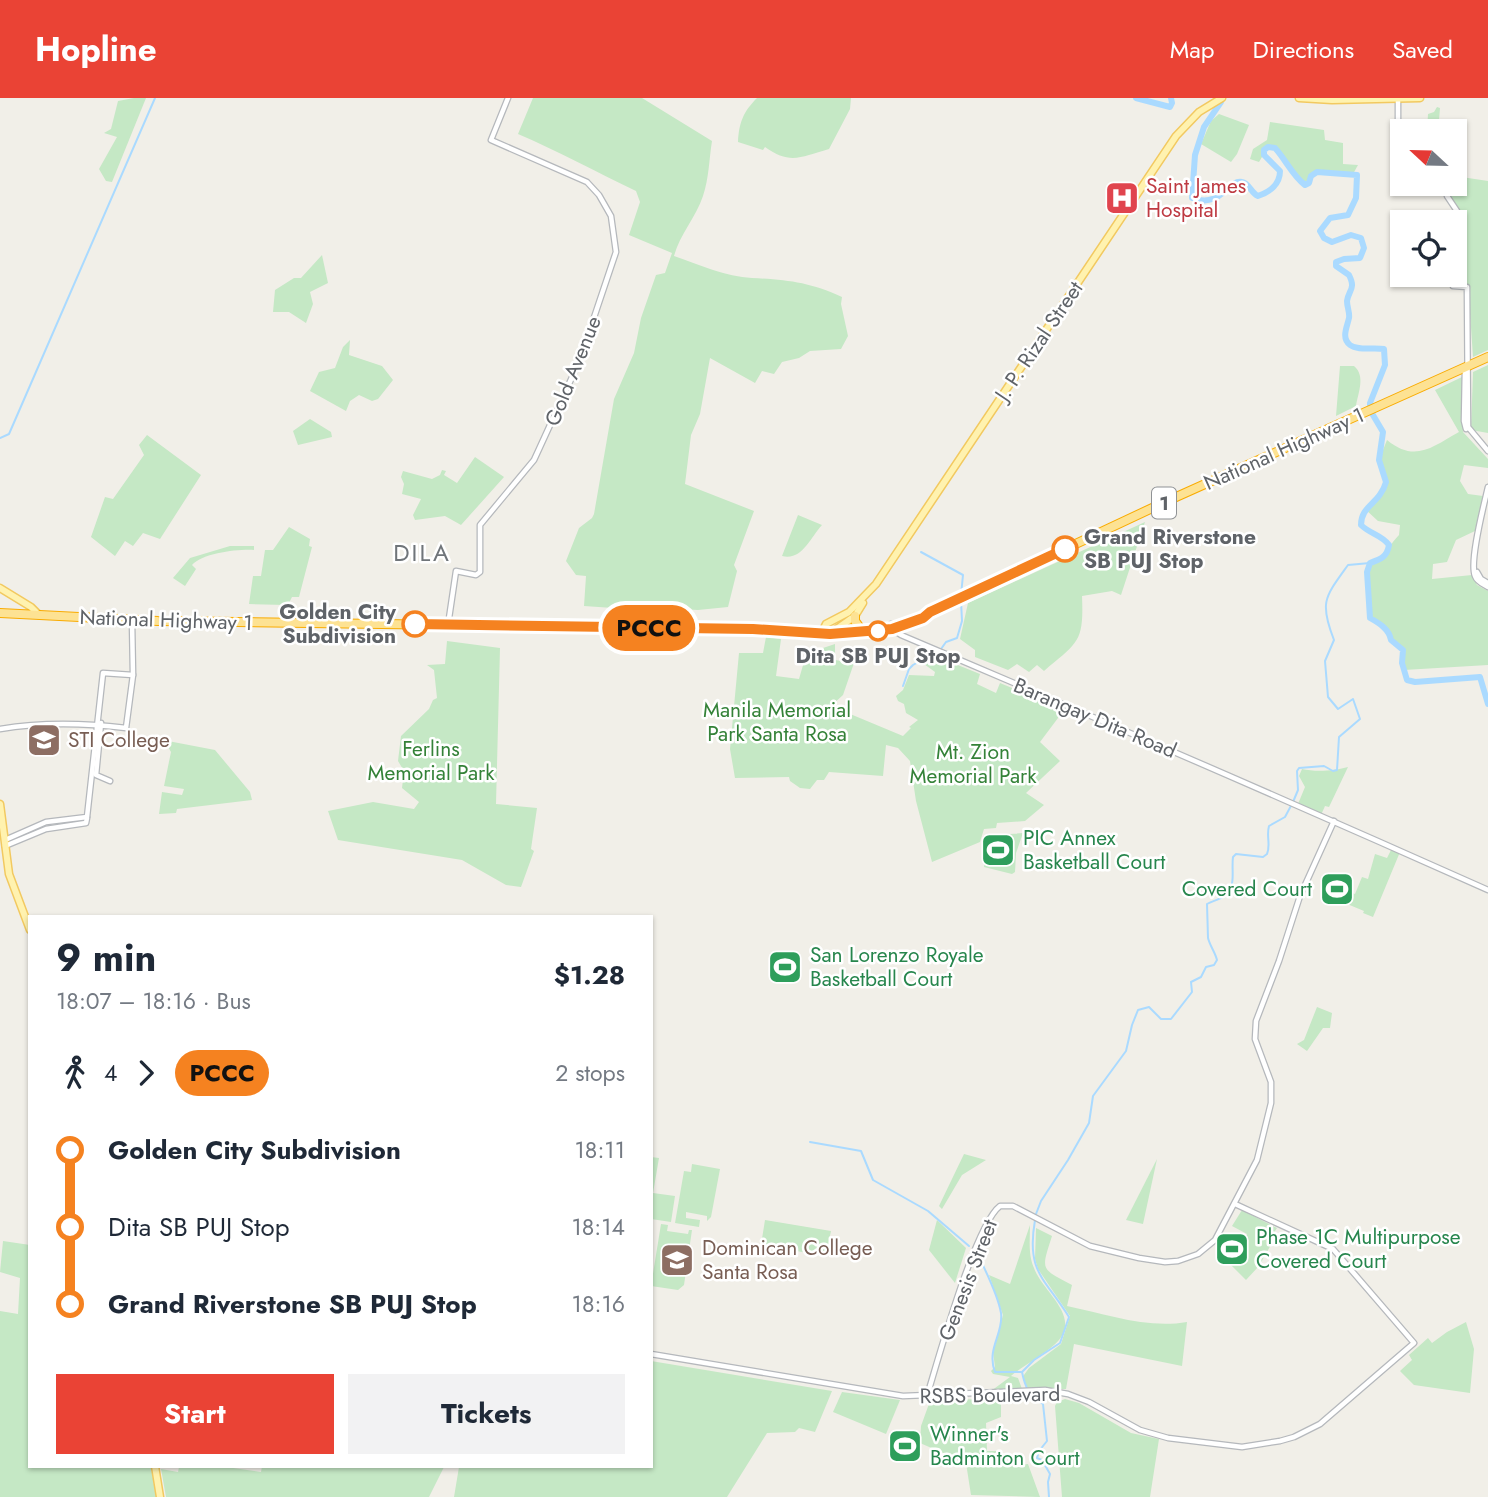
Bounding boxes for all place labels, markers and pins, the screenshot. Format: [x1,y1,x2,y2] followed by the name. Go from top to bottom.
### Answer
[1146,171,1246,225] place label: Saint James Hospital
[1103,179,1141,217] hospital icon: Saint James Hospital
[1084,522,1256,576] place label: Grand Riverstone SB PUJ Stop
[1052,536,1078,562] marker: Grand Riverstone SB PUJ Stop
[279,597,397,651] place label: Golden City Subdivision
[402,611,428,637] marker: Golden City Subdivision
[868,621,888,641] marker: Dita SB PUJ Stop
[795,641,961,671] place label: Dita SB PUJ Stop
[25,721,63,759] school or university icon: STI College
[68,725,170,755] place label: STI College
[1023,823,1165,877] place label: PIC Annex Basketball Court
[979,831,1017,869] sports icon: PIC Annex Basketball Court
[1318,870,1356,908] sports icon: Covered Court
[1182,874,1312,904] place label: Covered Court
[810,940,984,994] place label: San Lorenzo Royale Basketball Court
[766,948,804,986] sports icon: San Lorenzo Royale Basketball Court
[1256,1222,1461,1276] place label: Phase 1C Multipurpose Covered Court
[1213,1230,1251,1268] sports icon: Phase 1C Multipurpose Covered Court
[702,1233,873,1287] place label: Dominican College Santa Rosa
[658,1241,696,1279] school or university icon: Dominican College Santa Rosa
[930,1419,1080,1473] place label: Winner's Badminton Court
[886,1427,924,1465] sports icon: Winner's Badminton Court

